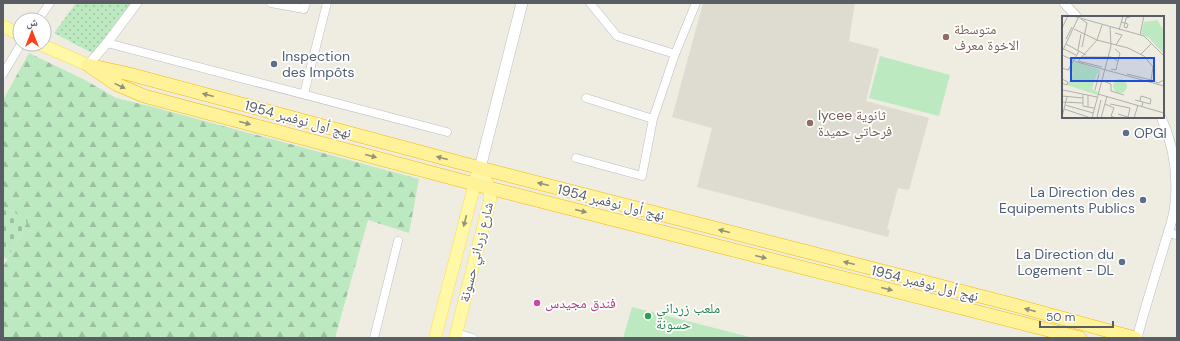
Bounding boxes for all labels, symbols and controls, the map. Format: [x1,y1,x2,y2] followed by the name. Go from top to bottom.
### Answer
[12,12,52,52] north arrow
[26,15,38,30] text: ش
[1062,16,1164,118] inset map
[954,20,1019,54] place label: متوسطة الاخوة معرف
[941,32,951,42] marker: متوسطة الاخوة معرف
[282,47,355,81] place label: Inspection des Impôts
[269,59,279,69] marker: Inspection des Impôts
[115,83,126,89] one-way arrow
[202,92,214,98] one-way arrow
[242,96,354,143] street label: نهج أول نوفمبر 1954
[818,106,892,143] place label: lycee ثانوية فرحاتي حميدة
[805,118,815,128] marker: lycee ثانوية فرحاتي حميدة
[239,120,251,126] one-way arrow
[1134,124,1167,142] place label: OPGI
[1121,128,1131,138] marker: OPGI
[365,153,377,159] one-way arrow
[436,155,448,161] one-way arrow
[555,180,667,225] street label: نهج أول نوفمبر 1954
[537,181,550,187] one-way arrow
[999,183,1135,217] place label: La Direction des Equipements Publics
[1138,195,1148,205] marker: La Direction des Equipements Publics
[455,200,500,304] street label: شارع زرداني حسونة
[575,208,587,214] one-way arrow
[462,215,468,227] one-way arrow
[717,228,729,234] one-way arrow
[1016,245,1114,279] place label: La Direction du Logement - DL
[755,255,767,261] one-way arrow
[1117,257,1127,267] marker: La Direction du Logement - DL
[843,260,856,266] one-way arrow
[869,261,981,306] street label: نهج أول نوفمبر 1954
[881,286,893,292] one-way arrow
[545,294,616,312] place label: فندق مجيدس
[532,298,542,308] marker: فندق مجيدس
[656,299,720,333] place label: ملعب زرداني حسونة
[1040,303,1113,329] scale bar
[1023,306,1036,312] one-way arrow
[1046,309,1075,325] text: 50 m
[643,311,653,321] marker: ملعب زرداني حسونة

